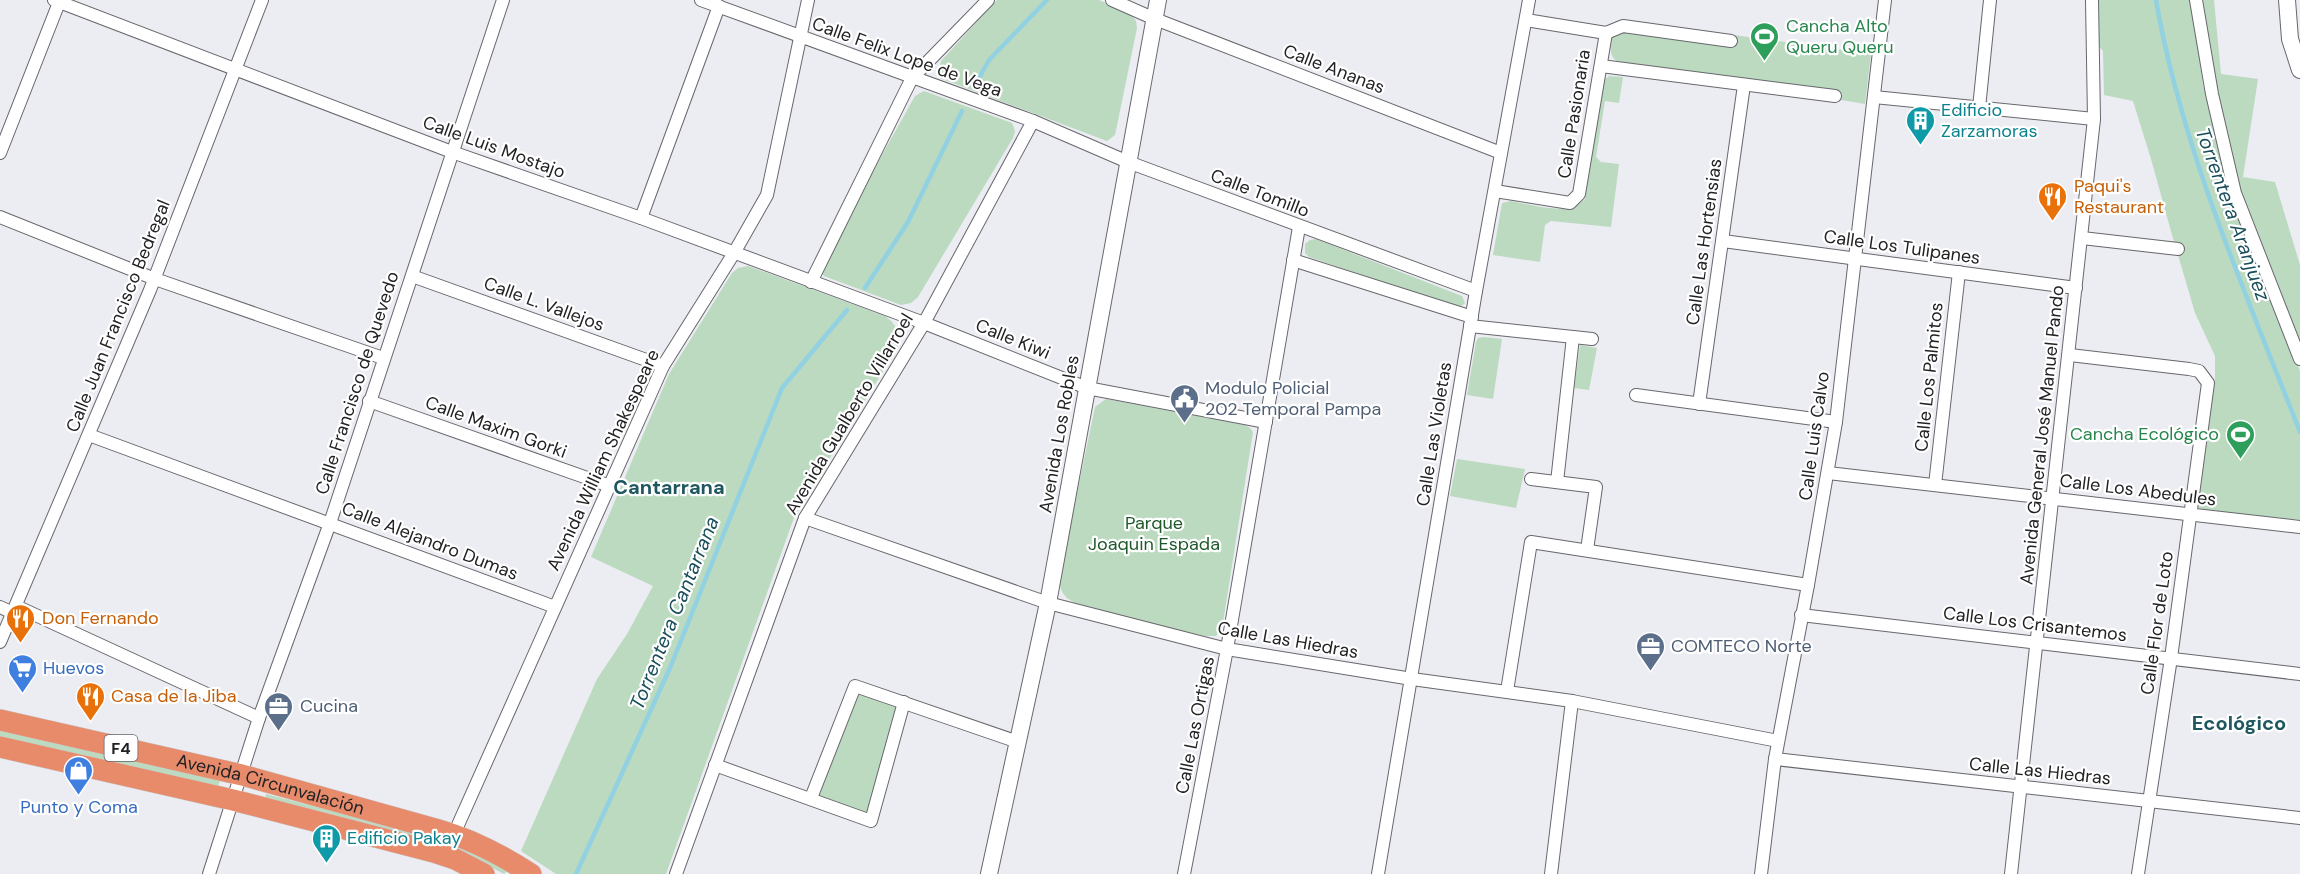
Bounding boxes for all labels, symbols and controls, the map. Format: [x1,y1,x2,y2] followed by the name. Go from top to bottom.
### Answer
[809,11,1005,103] street label: Calle Felix Lope de Vega
[1786,14,1894,59] place label: Cancha Alto Queru Queru
[1749,20,1781,62] sports icon: Cancha Alto Queru Queru
[1280,39,1388,99] street label: Calle Ananas
[1552,48,1596,180] street label: Calle Pasionaria
[1941,98,2037,143] place label: Edificio Zarzamoras
[1904,104,1936,146] building icon: Edificio Zarzamoras
[419,110,569,184] street label: Calle Luis Mostajo
[2190,124,2277,305] water label: Torrentera Aranjuez
[1680,157,1728,327] street label: Calle Las Hortensias
[1207,163,1313,223] street label: Calle Tomillo
[2074,174,2164,219] place label: Paqui's Restaurant
[2037,180,2069,222] restaurant icon: Paqui's Restaurant
[60,196,176,436] street label: Calle Juan Francisco Bedregal
[1822,224,1982,270] street label: Calle Los Tulipanes
[310,268,404,498] street label: Calle Francisco de Quevedo
[480,271,608,337] street label: Calle L. Vallejos
[2014,284,2070,586] street label: Avenida General José Manuel Pando
[1909,301,1949,453] street label: Calle Los Palmitos
[779,309,919,519] street label: Avenida Gualberto Villarroel
[972,313,1054,365] street label: Calle Kiwi
[541,345,665,575] street label: Avenida William Shakespeare
[1033,353,1085,515] street label: Avenida Los Robles
[1411,360,1457,508] street label: Calle Las Violetas
[1793,370,1835,502] street label: Calle Luis Calvo
[1205,376,1381,421] place label: Modulo Policial 202 Temporal Pampa
[1168,382,1200,424] public building icon: Modulo Policial 202 Temporal Pampa
[422,390,570,464] street label: Calle Maxim Gorki
[2224,418,2256,460] sports icon: Cancha Ecológico
[2070,422,2219,446] place label: Cancha Ecológico
[2058,468,2218,512] street label: Calle Los Abedules
[613,474,725,500] district label: Cantarrana
[338,496,522,586] street label: Calle Alejandro Dumas
[1088,511,1220,556] park label: Parque Joaquin Espada
[623,513,725,713] water label: Torrentera Cantarrana
[2135,550,2179,696] street label: Calle Flor de Loto
[1942,601,2128,647] street label: Calle Los Crisantemos
[5,602,37,644] restaurant icon: Don Fernando
[42,606,159,630] place label: Don Fernando
[1216,616,1360,664] street label: Calle Las Hiedras
[1634,630,1666,672] office icon: COMTECO Norte
[1671,634,1812,658] place label: COMTECO Norte
[6,652,38,694] supermarket icon: Huevos
[1170,654,1220,796] street label: Calle Las Ortigas
[43,656,104,680] place label: Huevos
[74,680,106,722] restaurant icon: Casa de la Jiba
[111,684,237,708] place label: Casa de la Jiba
[263,690,295,732] office icon: Cucina
[300,694,358,718] place label: Cucina
[2192,710,2286,736] district label: Ecológico
[104,735,138,761] road number: F4
[174,748,367,821] street label: Avenida Circunvalación
[1968,752,2112,790] street label: Calle Las Hiedras
[63,754,95,796] shop icon: Punto y Coma
[20,795,138,819] place label: Punto y Coma
[310,822,342,864] building icon: Edificio Pakay
[347,826,461,850] place label: Edificio Pakay

